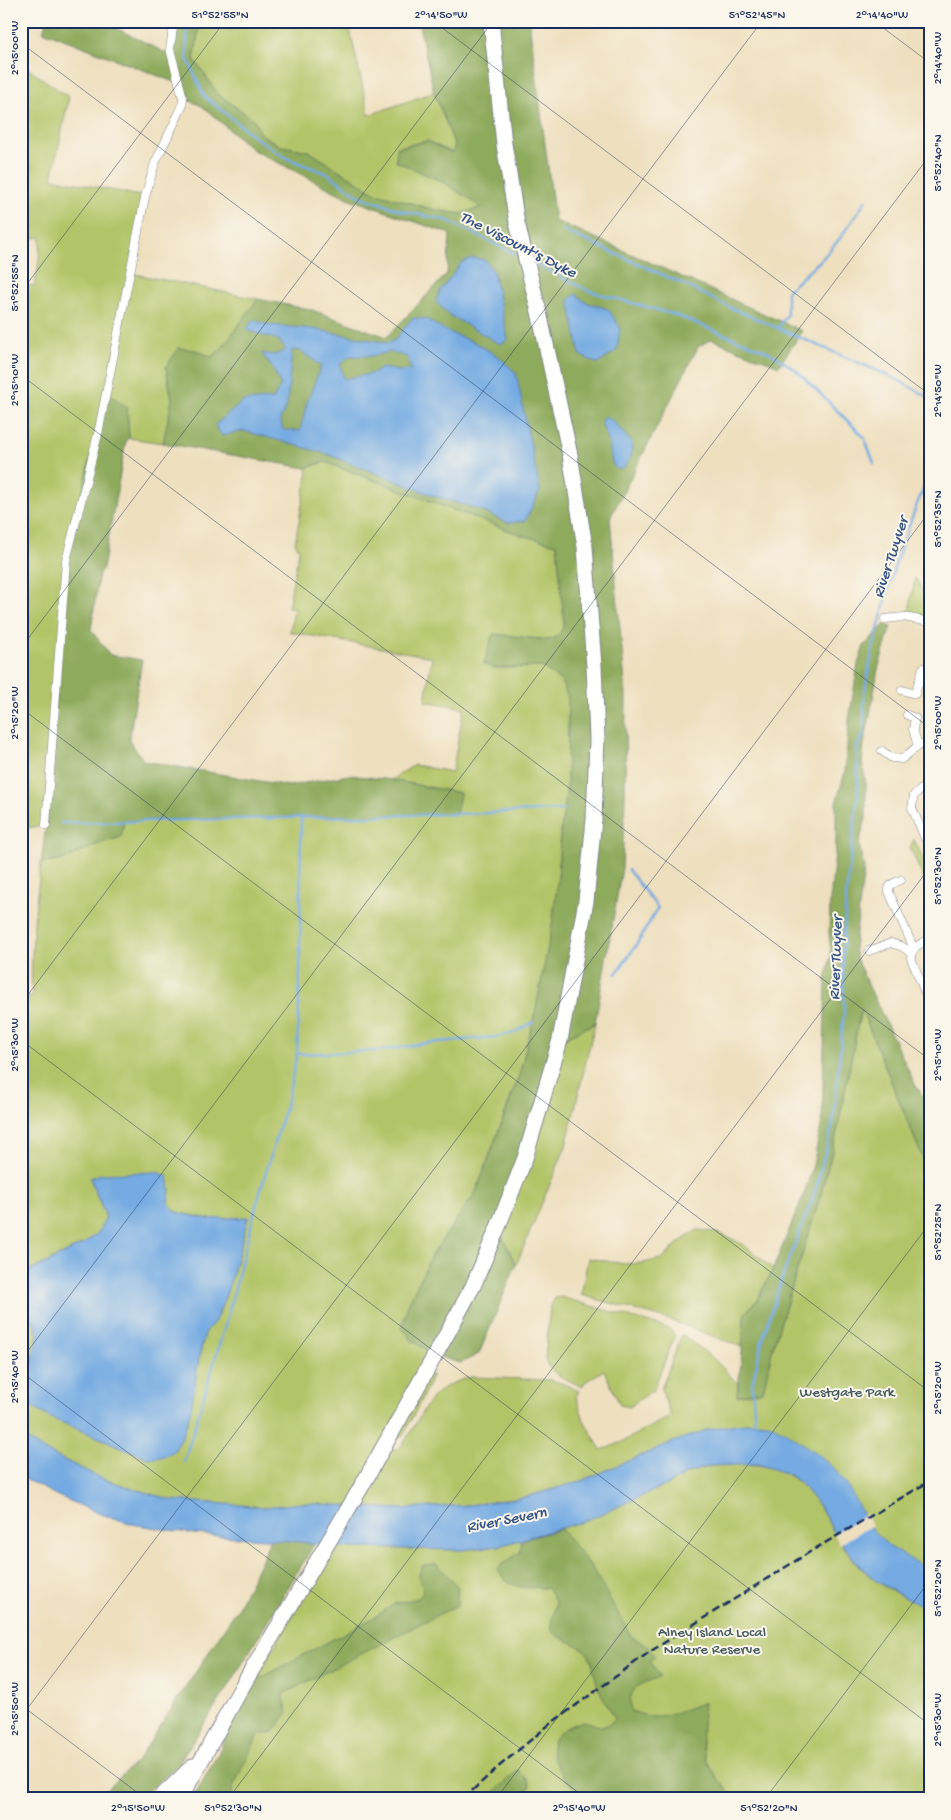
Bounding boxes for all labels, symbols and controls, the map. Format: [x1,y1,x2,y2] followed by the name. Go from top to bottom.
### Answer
[191,9,249,23] text: 51°52'55"N
[414,9,468,23] text: 2°14'50"W
[729,9,785,23] text: 51°52'45"N
[856,9,908,23] text: 2°14'40"W
[9,21,23,75] text: 2°15'00"W
[932,32,946,84] text: 2°14'40"W
[932,134,946,192] text: 51°52'40"N
[456,209,579,284] water label: The Viscount's Dyke
[9,254,23,312] text: 51°52'55"N
[9,354,23,406] text: 2°15'10"W
[932,364,946,418] text: 2°14'50"W
[932,490,946,548] text: 51°52'35"N
[870,512,915,601] water label: River Twyver
[9,686,23,740] text: 2°15'20"W
[932,696,946,750] text: 2°15'00"W
[932,847,946,905] text: 51°52'30"N
[827,912,849,1000] water label: River Twyver
[9,1018,23,1072] text: 2°15'30"W
[932,1029,946,1081] text: 2°15'10"W
[932,1203,946,1260] text: 51°52'25"N
[9,1350,23,1404] text: 2°15'40"W
[932,1361,946,1415] text: 2°15'20"W
[799,1384,896,1402] park label: Westgate Park
[465,1504,549,1538] water label: River Severn
[932,1559,946,1617] text: 51°52'20"N
[658,1624,766,1659] park label: Alney Island Local Nature Reserve
[9,1682,23,1736] text: 2°15'50"W
[932,1693,946,1747] text: 2°15'30"W
[111,1802,165,1816] text: 2°15'50"W
[204,1802,262,1816] text: 51°52'30"N
[552,1802,606,1816] text: 2°15'40"W
[740,1802,798,1816] text: 51°52'20"N

